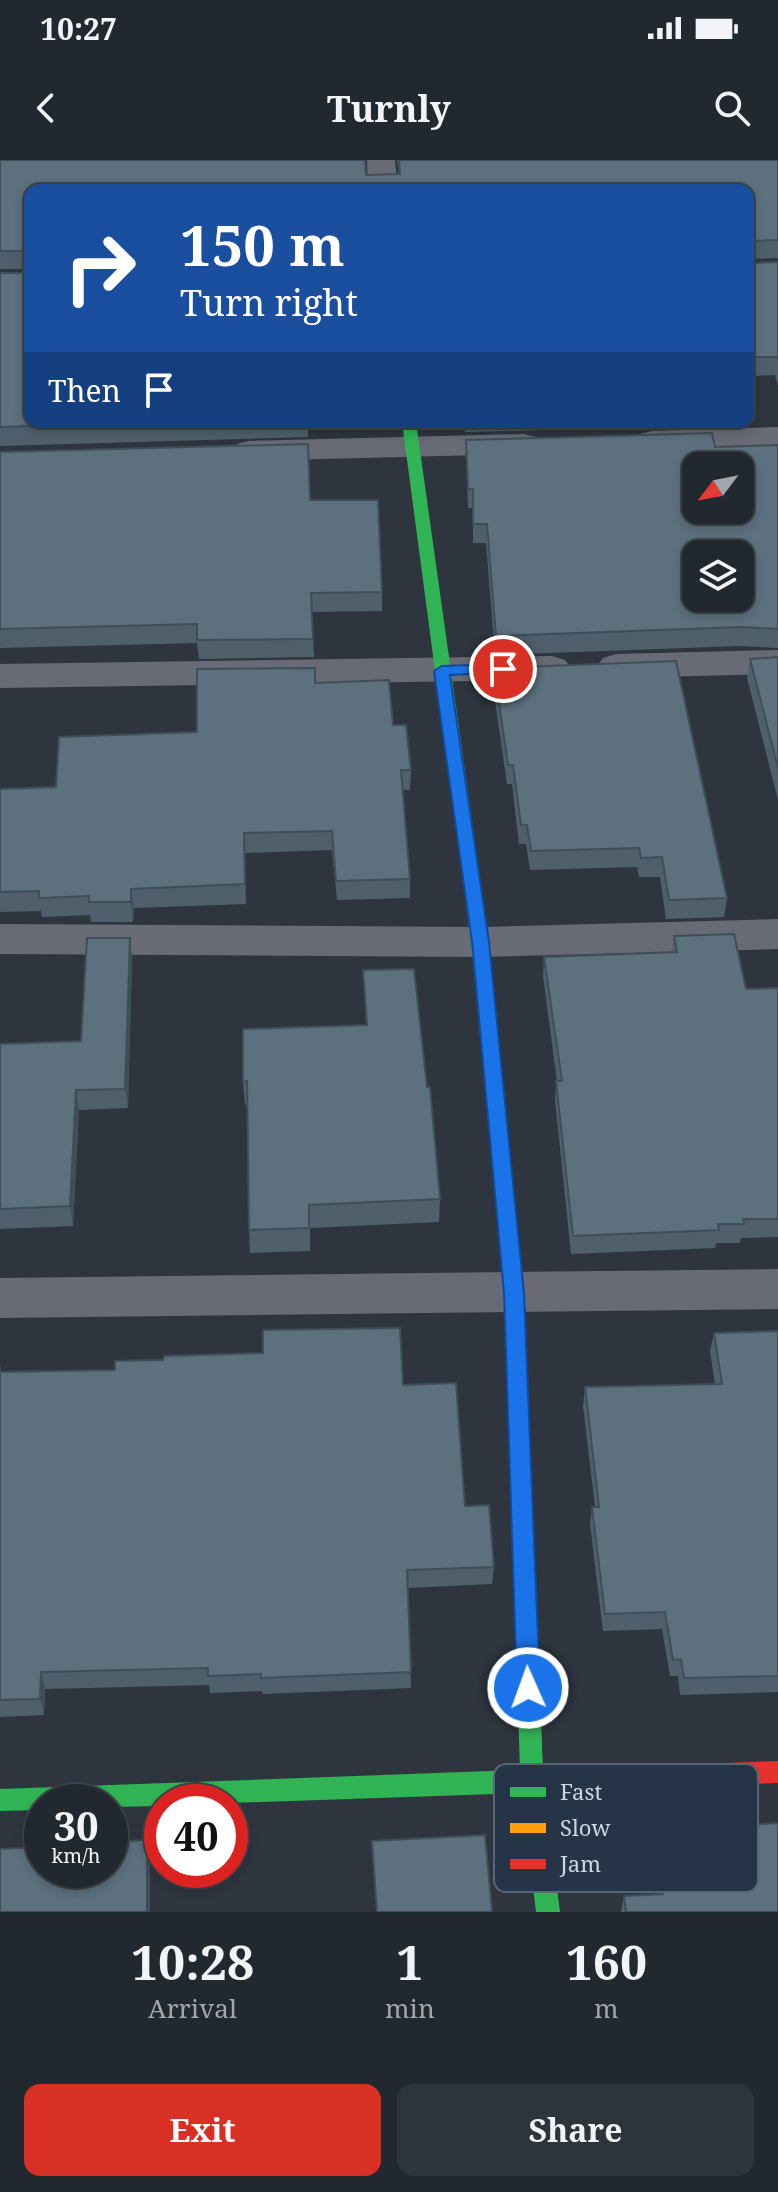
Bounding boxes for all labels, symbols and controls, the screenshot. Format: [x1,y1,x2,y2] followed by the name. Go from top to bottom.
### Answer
[40,8,117,49] text: 10:27
[327,84,451,133] text: Turnly
[24,86,68,130] icon: back
[710,86,754,130] icon: search
[180,206,345,282] text: 150 m
[48,216,152,320] icon: right
[180,278,358,327] text: Turn right
[137,368,181,412] icon: arrive
[48,370,121,411] text: Then
[682,452,754,524] north arrow
[682,452,754,612] map controls
[682,540,754,612] button: layers
[469,635,537,703] pin
[481,647,525,691] icon: arrive
[486,1646,570,1730] position arrow
[494,1764,758,1892] legend
[560,1776,602,1806] text: Fast
[144,1784,248,1888] speed limit sign: 40
[53,1798,99,1853] text: 30
[560,1812,610,1842] text: Slow
[51,1842,101,1869] text: km/h
[559,1848,601,1878] text: Jam
[131,1929,254,1994] text: 10:28
[396,1929,423,1994] text: 1
[566,1929,647,1994] text: 160
[148,1990,237,2026] text: Arrival
[385,1990,435,2026] text: min
[594,1990,619,2026] text: m
[24,2084,381,2176] button: Exit
[397,2084,754,2176] button: Share

